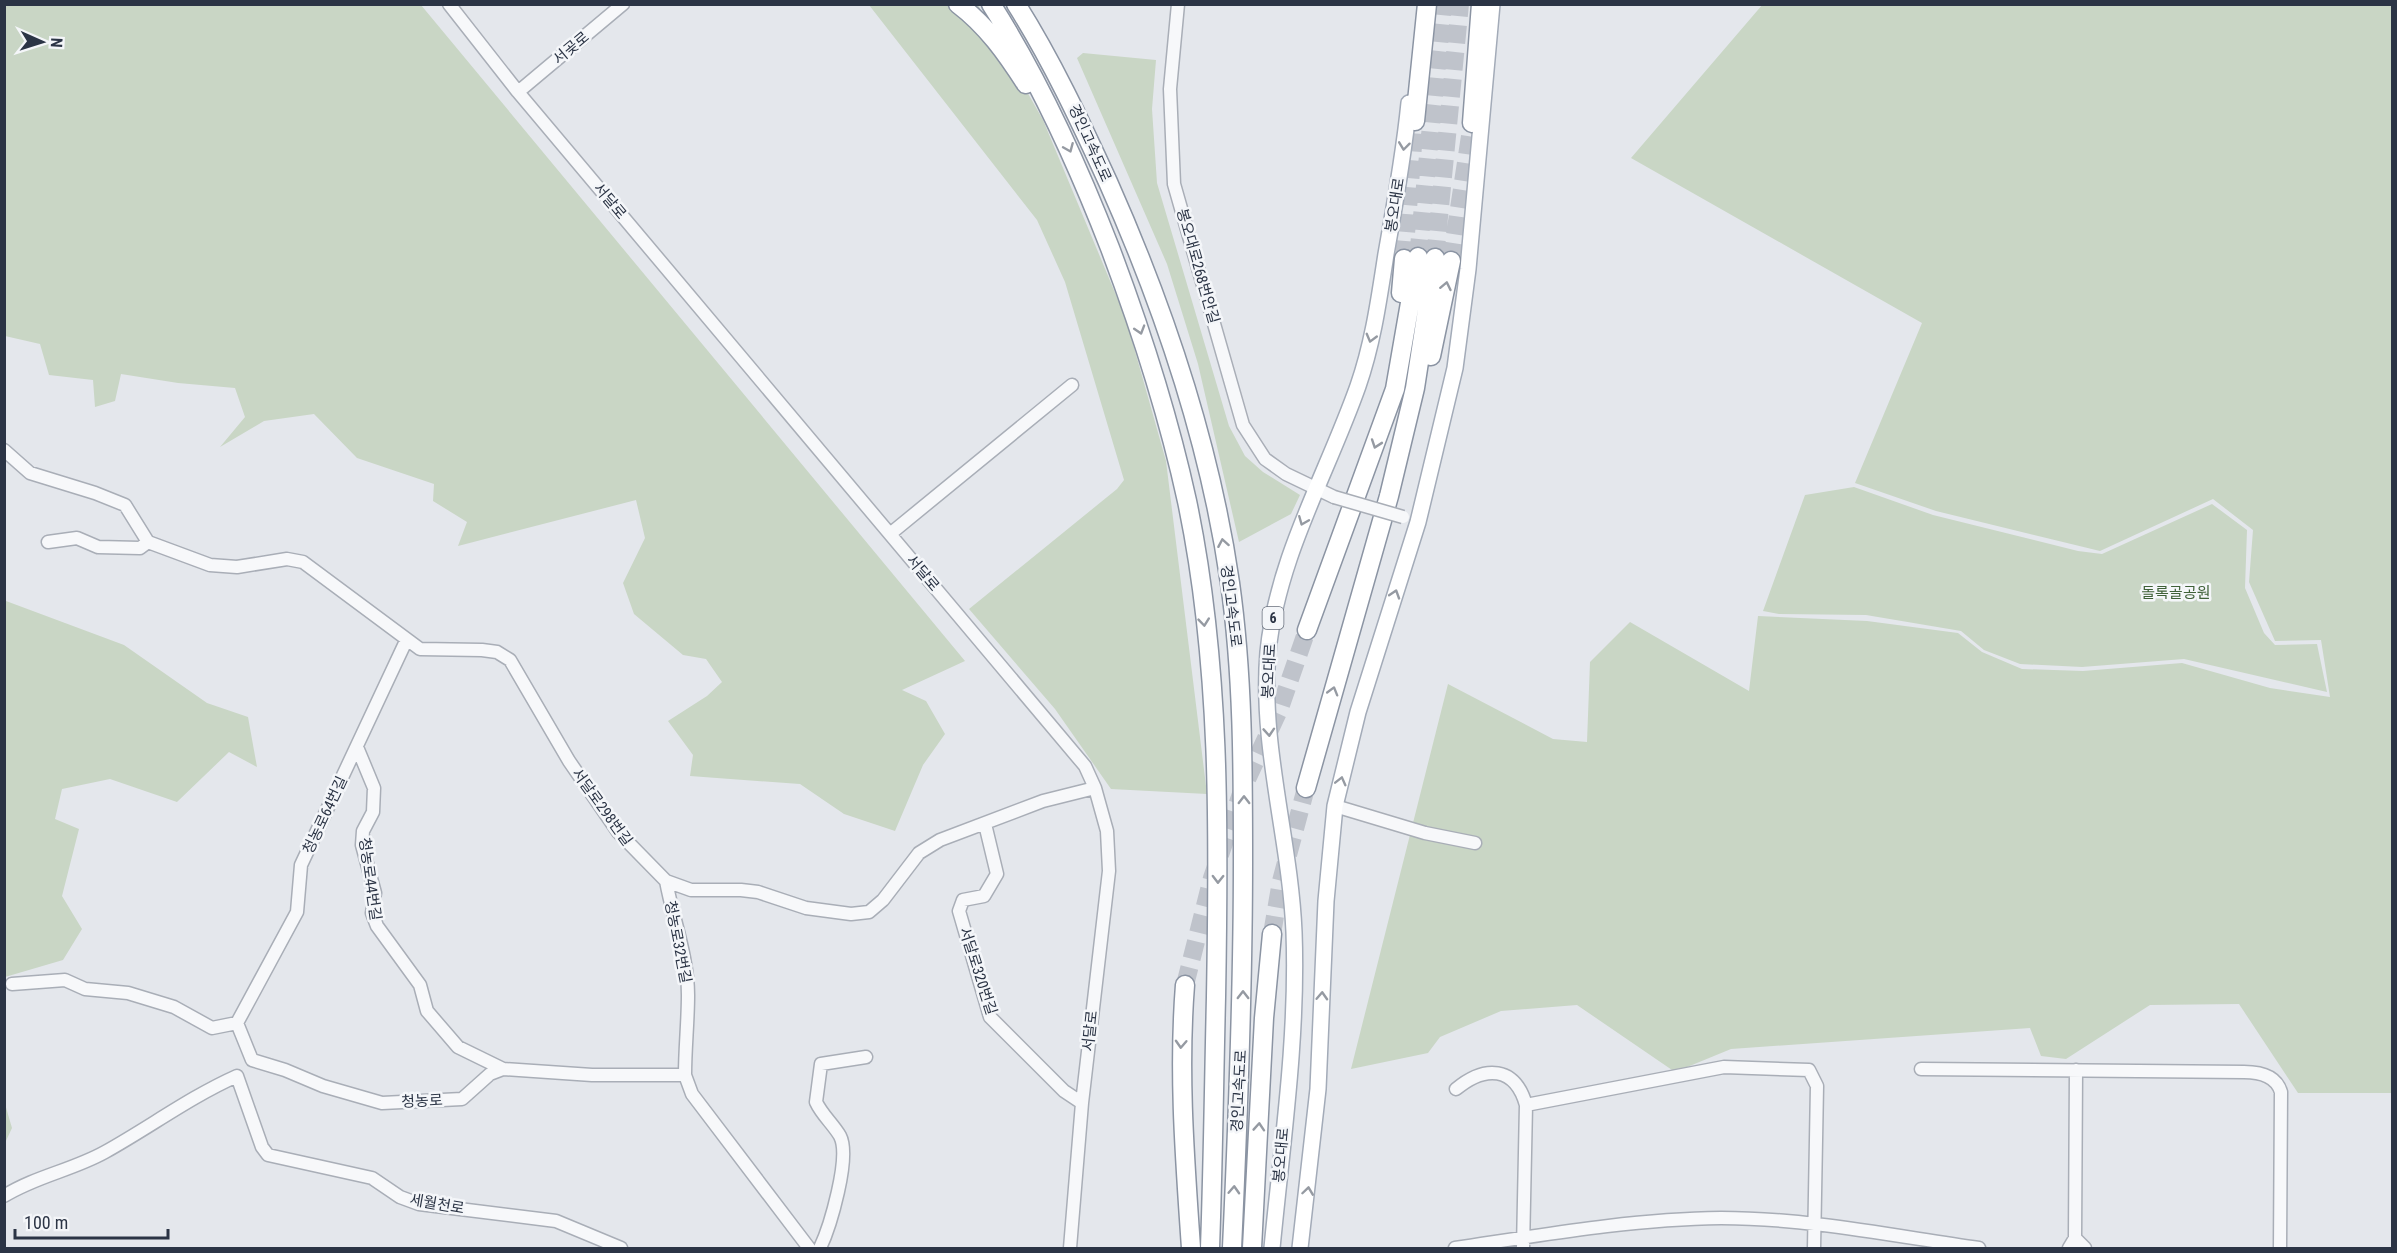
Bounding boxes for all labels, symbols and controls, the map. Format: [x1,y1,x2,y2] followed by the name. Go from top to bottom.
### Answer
[12,12,72,72] north arrow
[549,28,593,68] street label: 서곶로
[47,37,66,48] text: N
[1065,102,1115,184] street label: 경인고속도로
[1062,142,1074,153] one-way arrow
[1398,142,1410,151] one-way arrow
[1382,176,1408,234] street label: 봉오대로
[590,179,630,223] street label: 서달로
[1173,206,1223,326] street label: 봉오대로268번안길
[1439,282,1452,292] one-way arrow
[1133,324,1145,335] one-way arrow
[1366,333,1378,343] one-way arrow
[1370,438,1383,449] one-way arrow
[1298,515,1310,526] one-way arrow
[1217,539,1230,549] one-way arrow
[903,551,943,595] street label: 서달로
[1217,564,1245,648] street label: 경인고속도로
[2141,584,2211,602] park label: 돌록골공원
[1388,589,1400,600] one-way arrow
[1262,607,1284,629] road number: 6
[1197,617,1210,627] one-way arrow
[1259,643,1279,699] street label: 봉오대로
[1326,686,1338,697] one-way arrow
[1262,727,1275,736] one-way arrow
[568,765,636,849] street label: 서달로298번길
[299,773,351,857] street label: 청농로64번길
[1333,777,1346,787] one-way arrow
[1238,796,1250,805] one-way arrow
[355,836,385,922] street label: 청농로44번길
[1212,875,1225,884] one-way arrow
[661,899,695,985] street label: 청농로32번길
[955,925,1001,1017] street label: 서달로320번길
[1237,991,1249,1000] one-way arrow
[1315,992,1328,1001] one-way arrow
[1079,1009,1101,1053] street label: 서달로
[1174,1039,1187,1048] one-way arrow
[1228,1049,1250,1133] street label: 경인고속도로
[401,1091,443,1111] street label: 청농로
[1252,1123,1265,1132] one-way arrow
[1270,1127,1292,1183] street label: 봉오대로
[1228,1186,1241,1195] one-way arrow
[1302,1186,1314,1195] one-way arrow
[408,1190,466,1218] street label: 세월천로
[15,1202,168,1240] scale bar
[24,1212,68,1233] text: 100 m

